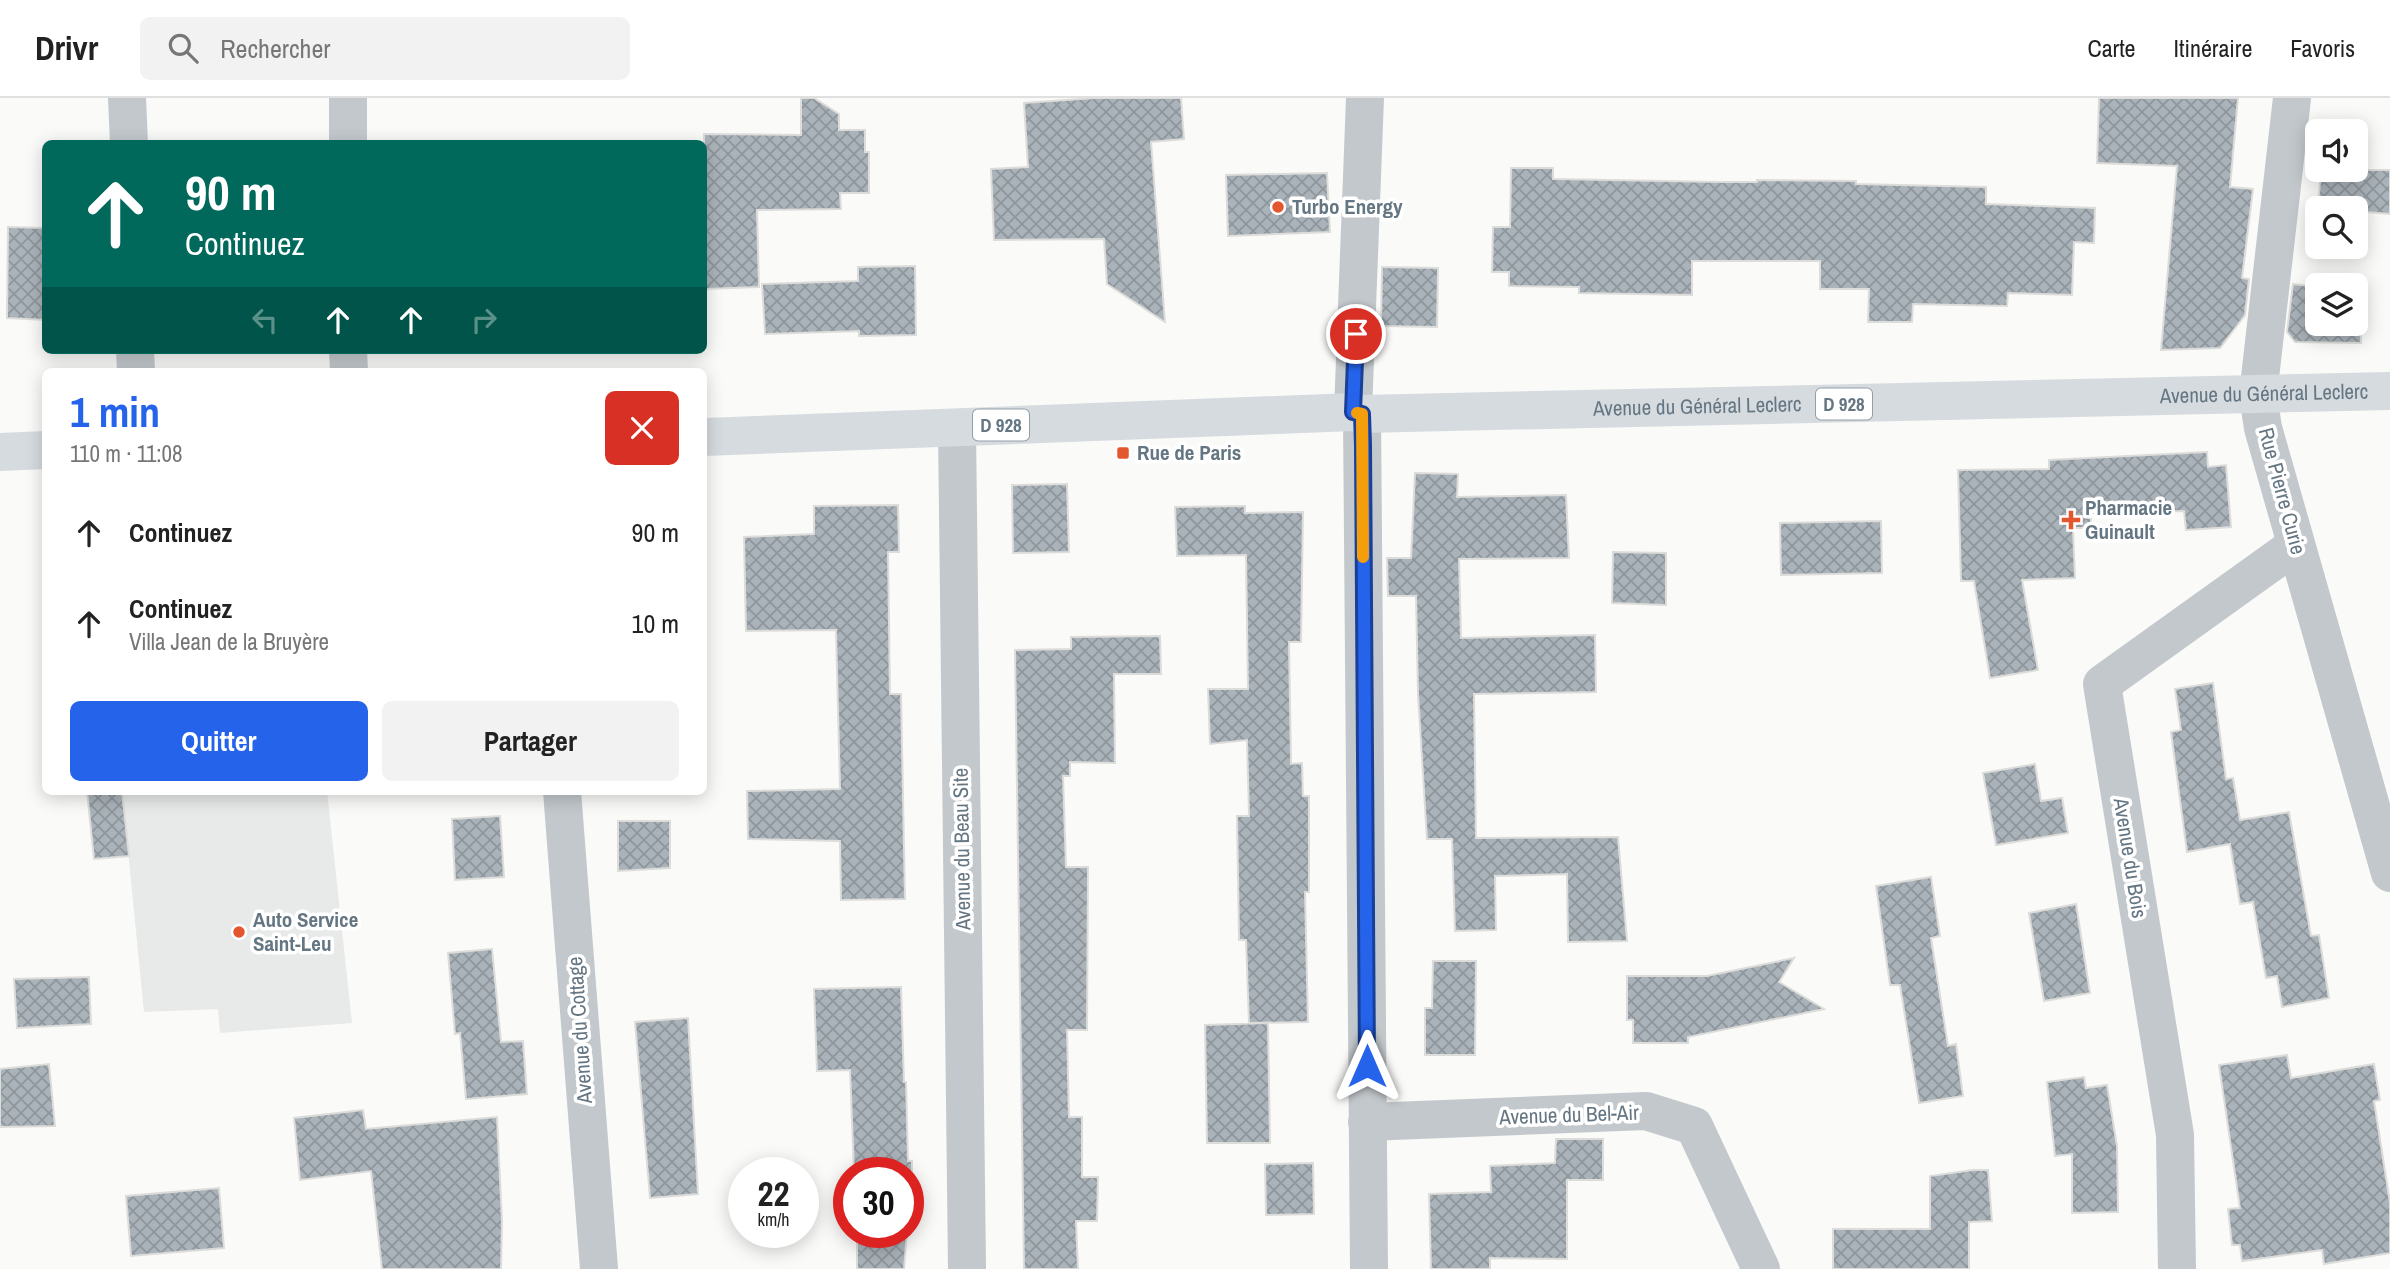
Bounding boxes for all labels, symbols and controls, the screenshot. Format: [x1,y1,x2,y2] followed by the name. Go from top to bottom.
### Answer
[140,17,630,80] search box
[35,26,98,70] text: Drivr
[164,29,202,67] icon: search
[220,31,330,66] text: Rechercher
[2087,32,2136,64] text: Carte
[2174,32,2252,64] text: Itinéraire
[2290,32,2355,64] text: Favoris
[2305,119,2368,336] map controls
[2305,119,2368,182] button: sound
[185,159,277,225] text: 90 m
[70,168,161,259] icon: ahead
[1292,192,1403,221] place label: Turbo Energy
[2305,196,2368,259] button: search
[1270,199,1286,215] marker: Turbo Energy
[185,222,305,265] text: Continuez
[2305,273,2368,336] button: layers
[246,301,284,339] icon: left
[319,301,357,339] icon: ahead
[392,301,430,339] icon: ahead
[465,301,503,339] icon: right
[1326,304,1386,364] pin
[1337,315,1375,353] icon: arrive
[2159,376,2369,410] street label: Avenue du Général Leclerc
[70,384,160,440] text: 1 min
[1816,388,1872,420] road number: D 928
[1592,389,1802,423] street label: Avenue du Général Leclerc
[605,391,679,465] button: close
[973,410,1029,440] road number: D 928
[2252,424,2313,557] street label: Rue Pierre Curie
[70,438,183,469] text: 110 m · 11:08
[1137,438,1241,467] place label: Rue de Paris
[1115,445,1131,461] marker: Rue de Paris
[2085,493,2172,546] place label: Pharmacie Guinault
[2063,512,2079,528] marker: Pharmacie Guinault
[70,514,108,552] icon: ahead
[129,515,232,550] text: Continuez
[632,515,679,550] text: 90 m
[129,591,232,626] text: Continuez
[70,605,108,643] icon: ahead
[632,606,679,641] text: 10 m
[129,626,329,657] text: Villa Jean de la Bruyère
[70,701,368,781] button: Quitter
[382,701,679,781] button: Partager
[946,768,977,931] street label: Avenue du Beau Site
[2107,795,2154,920] street label: Avenue du Bois
[253,905,358,958] place label: Auto Service Saint-Leu
[231,924,247,940] marker: Auto Service Saint-Leu
[560,956,599,1105] street label: Avenue du Cottage
[1330,1029,1404,1103] position arrow
[1498,1098,1639,1131] street label: Avenue du Bel-Air
[833,1157,924,1248] speed limit sign: 30
[758,1170,789,1217] text: 22
[758,1207,790,1232] text: km/h

